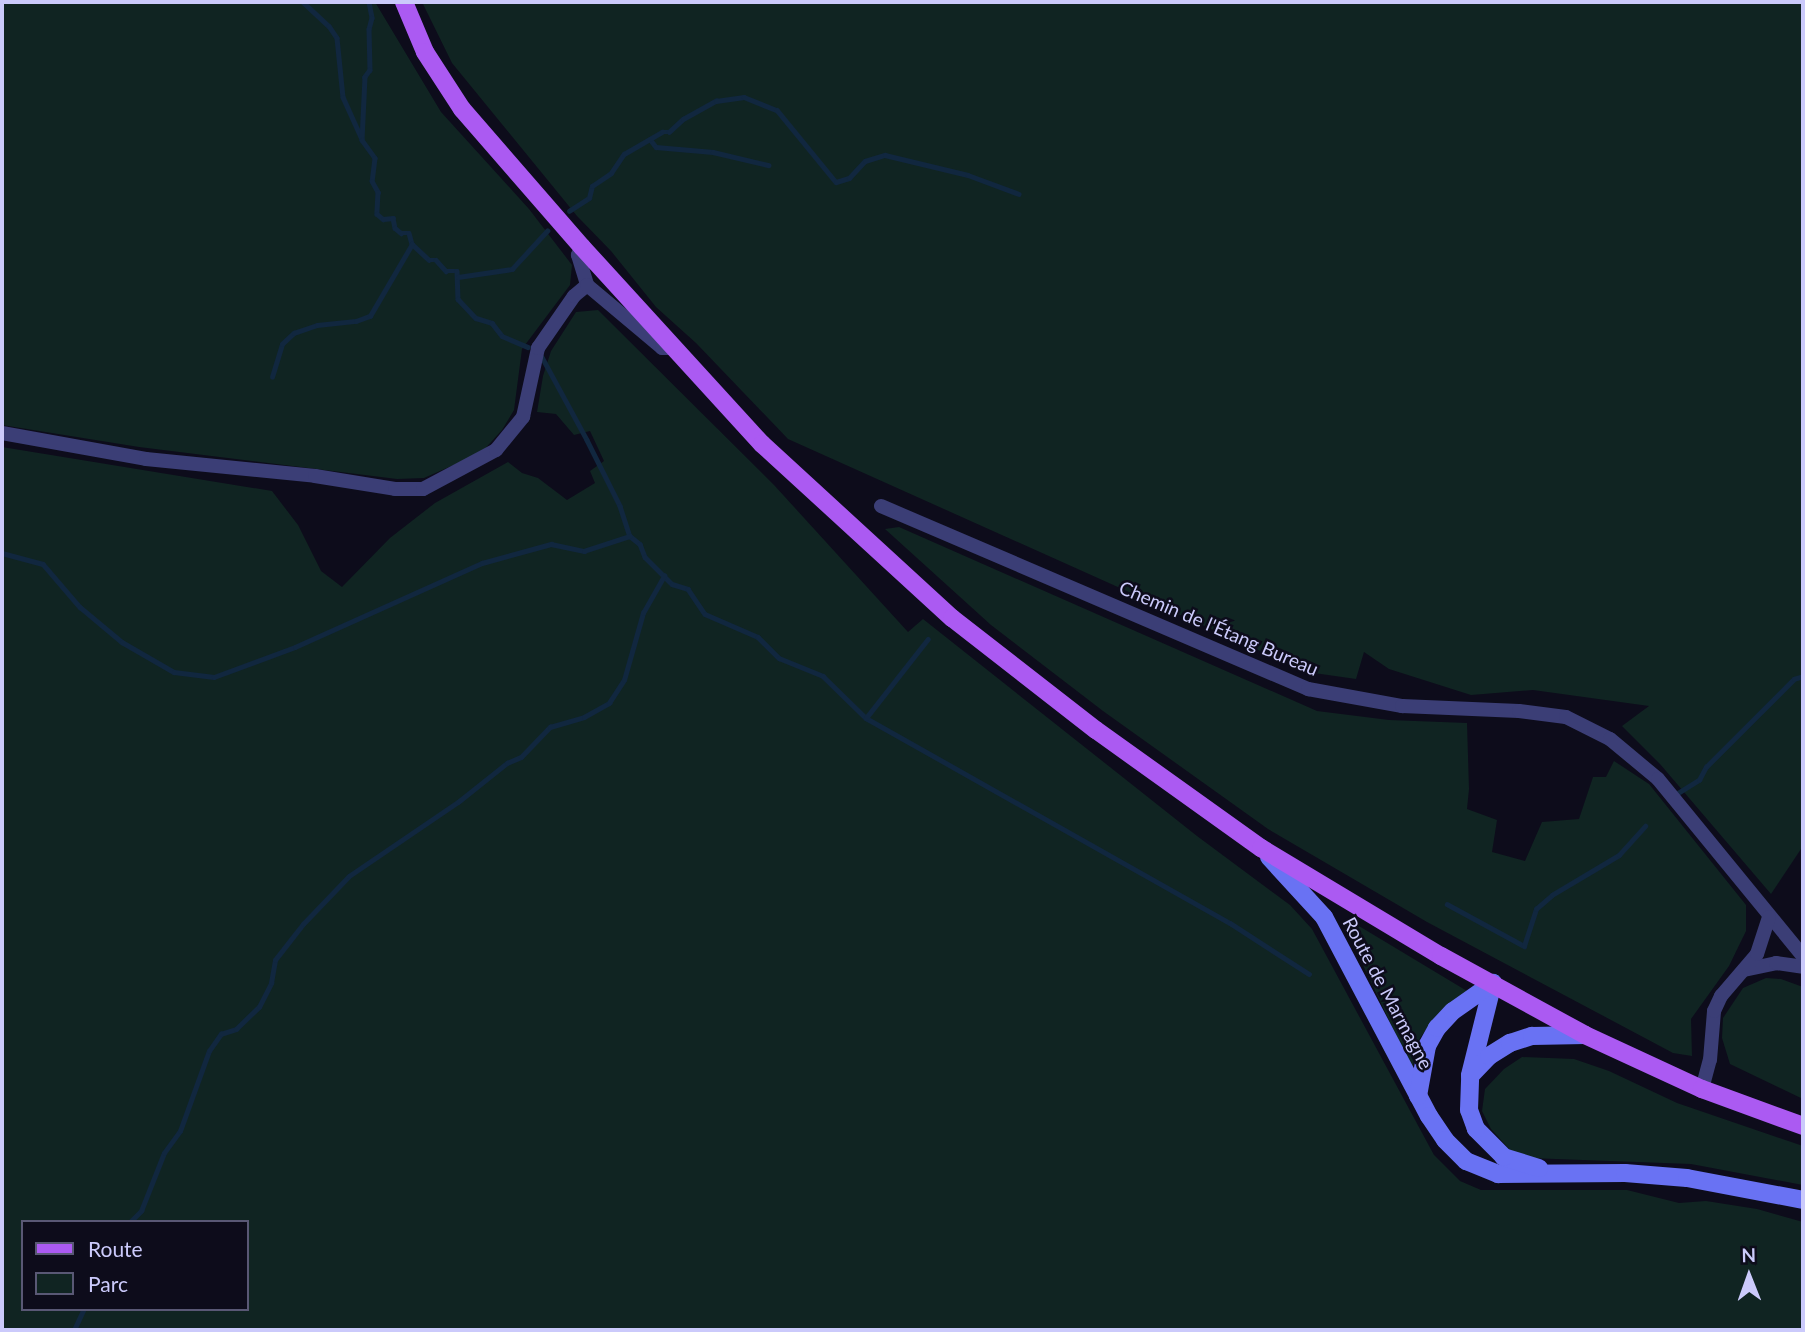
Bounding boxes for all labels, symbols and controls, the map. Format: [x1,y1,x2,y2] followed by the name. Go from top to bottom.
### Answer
[1116,576,1322,680] street label: Chemin de l'Étang Bureau
[1338,913,1438,1073] street label: Route de Marmagne
[21,1220,248,1311] legend
[88,1236,143,1261] text: Route
[1714,1241,1784,1311] north arrow
[1741,1243,1756,1266] text: N
[88,1271,128,1296] text: Parc

